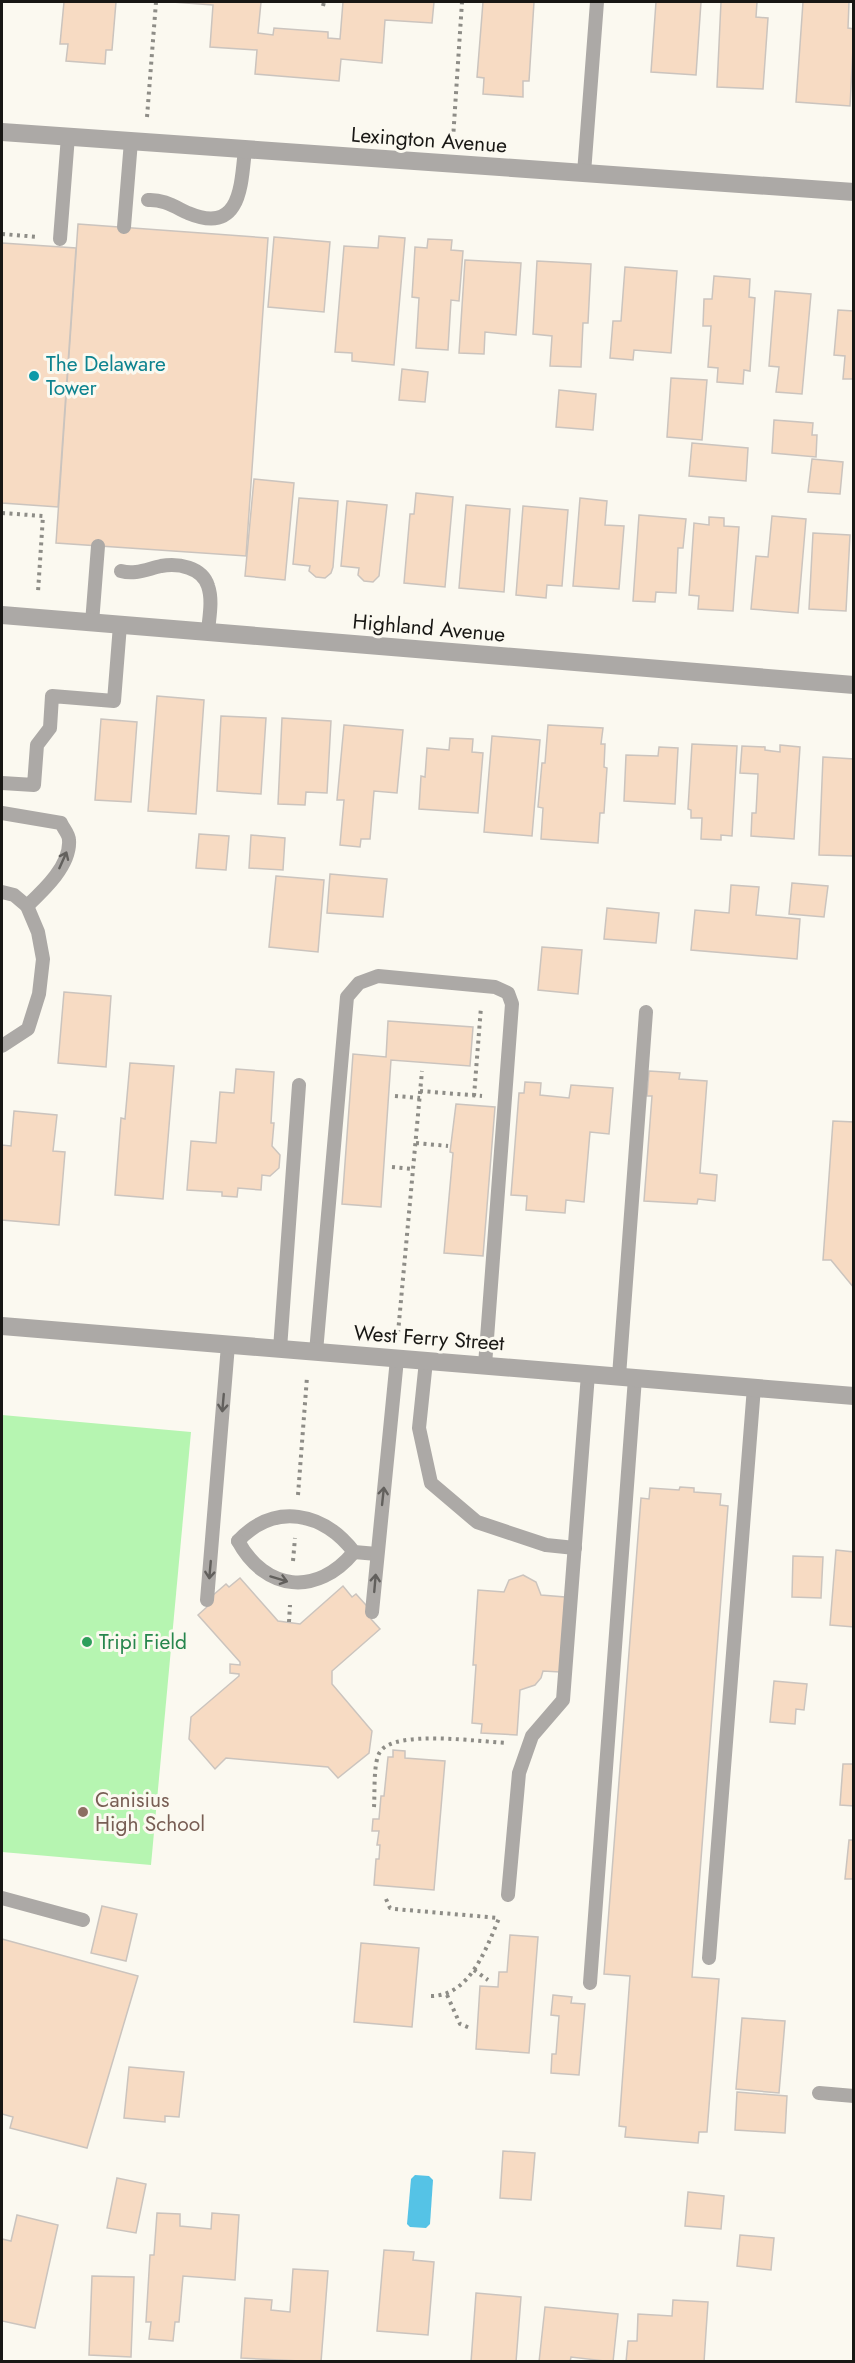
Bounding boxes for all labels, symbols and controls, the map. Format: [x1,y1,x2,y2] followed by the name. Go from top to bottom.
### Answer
[350,120,508,160] street label: Lexington Avenue
[46,349,166,403] place label: The Delaware Tower
[27,369,41,383] marker: The Delaware Tower
[351,606,507,650] street label: Highland Avenue
[58,852,69,870] one-way arrow
[353,1318,505,1358] street label: West Ferry Street
[217,1392,228,1412] one-way arrow
[378,1486,389,1506] one-way arrow
[204,1559,215,1579] one-way arrow
[269,1574,288,1585] one-way arrow
[370,1574,381,1594] one-way arrow
[99,1627,187,1657] place label: Tripi Field
[80,1635,94,1649] marker: Tripi Field
[95,1785,205,1839] place label: Canisius High School
[76,1805,90,1819] marker: Canisius High School

